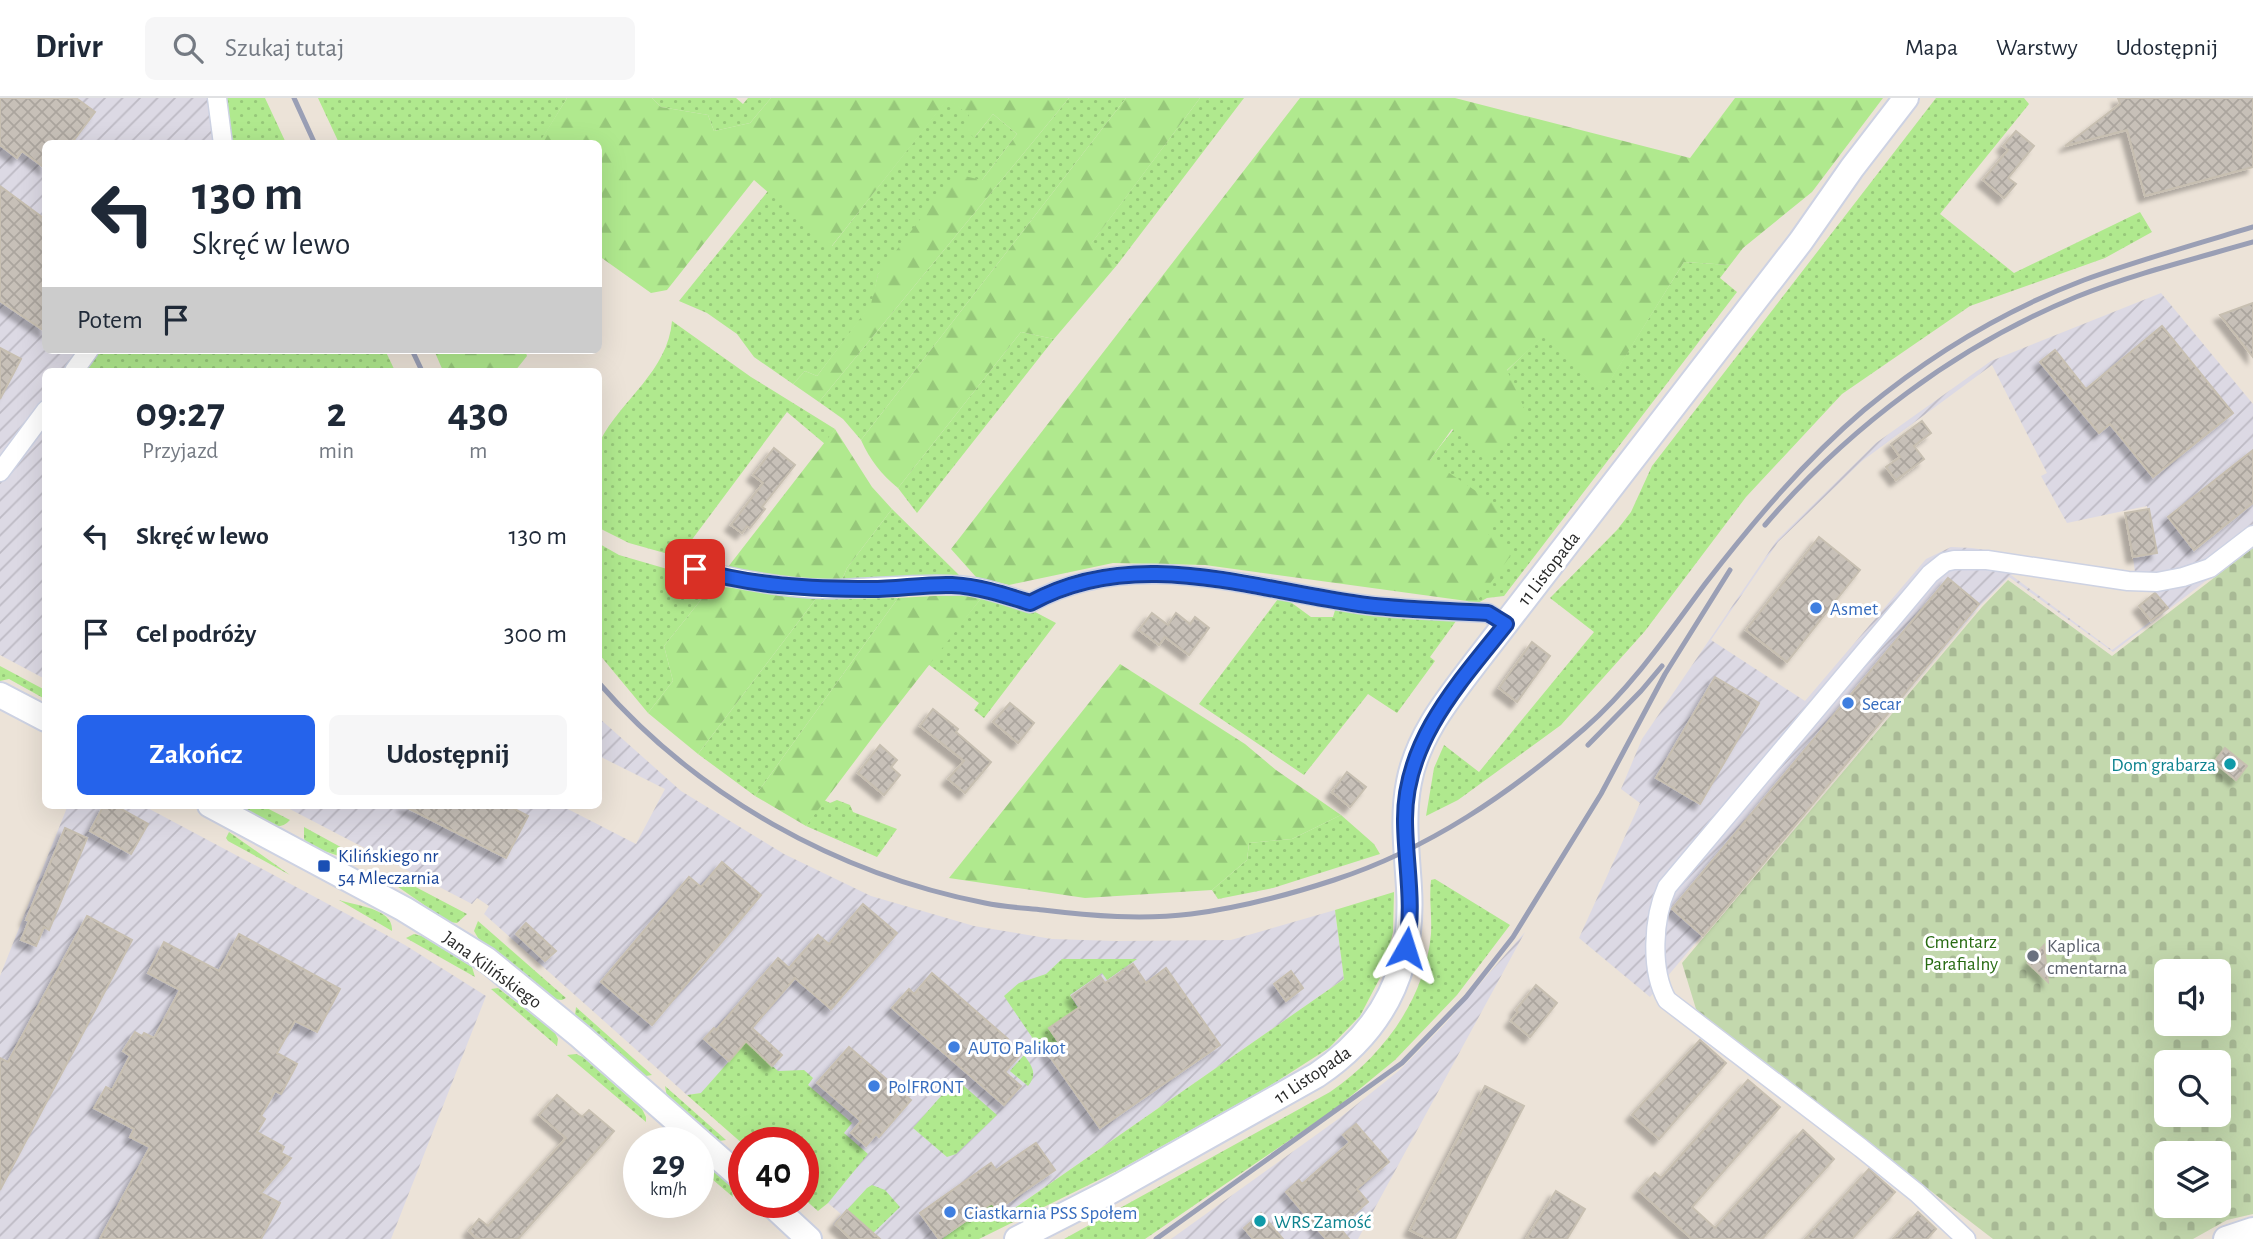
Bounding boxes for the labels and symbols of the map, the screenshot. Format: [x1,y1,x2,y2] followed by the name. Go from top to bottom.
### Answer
[1515,528,1584,609] street label: 11 Listopada
[665,539,725,599] pin
[1808,600,1824,616] marker: Asmet
[1830,600,1878,619] place label: Asmet
[1840,695,1856,711] marker: Secar
[1862,695,1901,714] place label: Secar
[2111,756,2216,775] place label: Dom grabarza
[2222,756,2238,772] marker: Dom grabarza
[338,847,440,888] place label: Kilińskiego nr 54 Mleczarnia
[316,858,332,874] marker: Kilińskiego nr 54 Mleczarnia
[1369,911,1443,985] position arrow
[439,928,545,1012] street label: Jana Kilińskiego
[1924,933,1998,974] park label: Cmentarz Parafialny
[2047,937,2127,978] place label: Kaplica cmentarna
[2025,948,2041,964] marker: Kaplica cmentarna
[946,1039,962,1055] marker: AUTO Palikot
[968,1039,1066,1058] place label: AUTO Palikot
[1271,1043,1355,1108] street label: 11 Listopada
[866,1078,882,1094] marker: PolFRONT
[888,1078,964,1097] place label: PolFRONT
[728,1127,819,1218] speed limit sign: 40
[942,1204,958,1220] marker: Ciastkarnia PSS Społem
[964,1204,1138,1223] place label: Ciastkarnia PSS Społem
[1252,1213,1268,1229] marker: WRS Zamość
[1274,1213,1371,1232] place label: WRS Zamość

